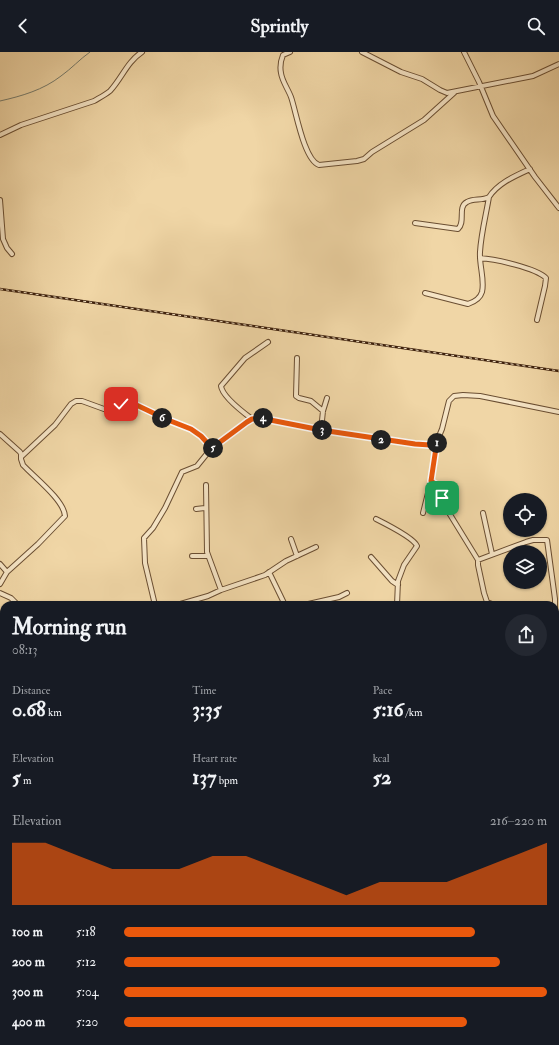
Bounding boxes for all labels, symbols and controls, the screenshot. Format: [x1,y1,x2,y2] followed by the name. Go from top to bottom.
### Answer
[12,15,34,37] icon: back
[250,15,309,38] text: Sprintly
[525,15,547,37] icon: search
[104,387,138,421] pin
[110,393,132,415] icon: check
[152,408,172,428] pin: 6
[253,408,273,428] pin: 4
[159,411,165,424] text: 6
[260,411,266,424] text: 4
[312,420,332,440] pin: 3
[320,423,324,436] text: 3
[371,430,391,450] pin: 2
[378,433,384,446] text: 2
[427,433,447,453] pin: 1
[435,436,439,449] text: 1
[203,438,223,458] pin: 5
[211,441,215,454] text: 5
[425,481,459,515] pin
[431,487,453,509] icon: arrive
[503,493,547,589] map controls
[503,493,547,537] button: locate
[503,545,547,589] button: layers
[12,613,127,641] text: Morning run
[505,614,547,656] button: share
[12,642,38,658] text: 08:13
[12,684,50,697] text: Distance
[192,684,216,697] text: Time
[373,684,392,697] text: Pace
[12,697,46,722] text: 0.68
[192,697,221,722] text: 3:35
[373,697,404,722] text: 5:16
[46,706,62,719] text: km
[404,706,422,719] text: /km
[12,752,54,765] text: Elevation
[192,752,237,765] text: Heart rate
[373,752,390,765] text: kcal
[12,765,21,790] text: 5
[192,765,216,790] text: 137
[373,765,392,790] text: 52
[21,774,32,787] text: m
[216,774,238,787] text: bpm
[12,813,62,829] text: Elevation
[490,813,547,829] text: 216–220 m
[12,924,43,940] text: 100 m
[76,924,96,940] text: 5:18
[12,954,45,970] text: 200 m
[76,954,96,970] text: 5:12
[12,984,43,1000] text: 300 m
[76,984,99,1000] text: 5:04
[12,1014,45,1030] text: 400 m
[76,1014,98,1030] text: 5:20

